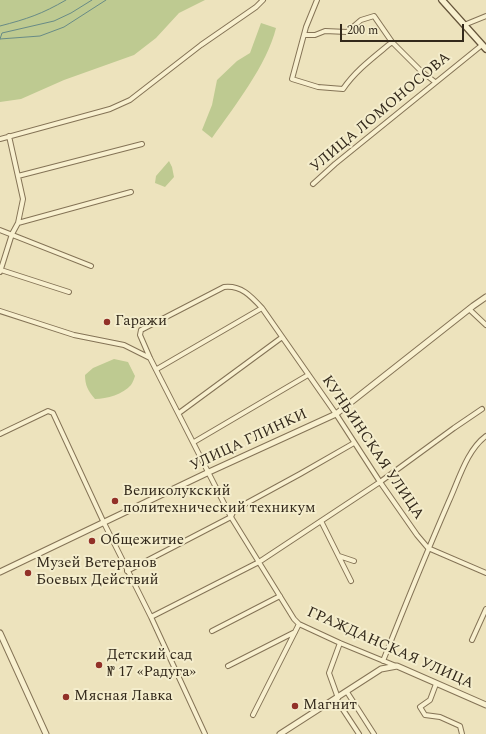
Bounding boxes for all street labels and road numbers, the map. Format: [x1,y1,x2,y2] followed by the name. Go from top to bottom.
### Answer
[307,49,455,177] street label: УЛИЦА ЛОМОНОСОВА
[317,373,427,523] street label: КУНЬИНСКАЯ УЛИЦА
[188,406,310,476] street label: УЛИЦА ГЛИНКИ
[304,604,476,694] street label: ГРАЖДАНСКАЯ УЛИЦА

